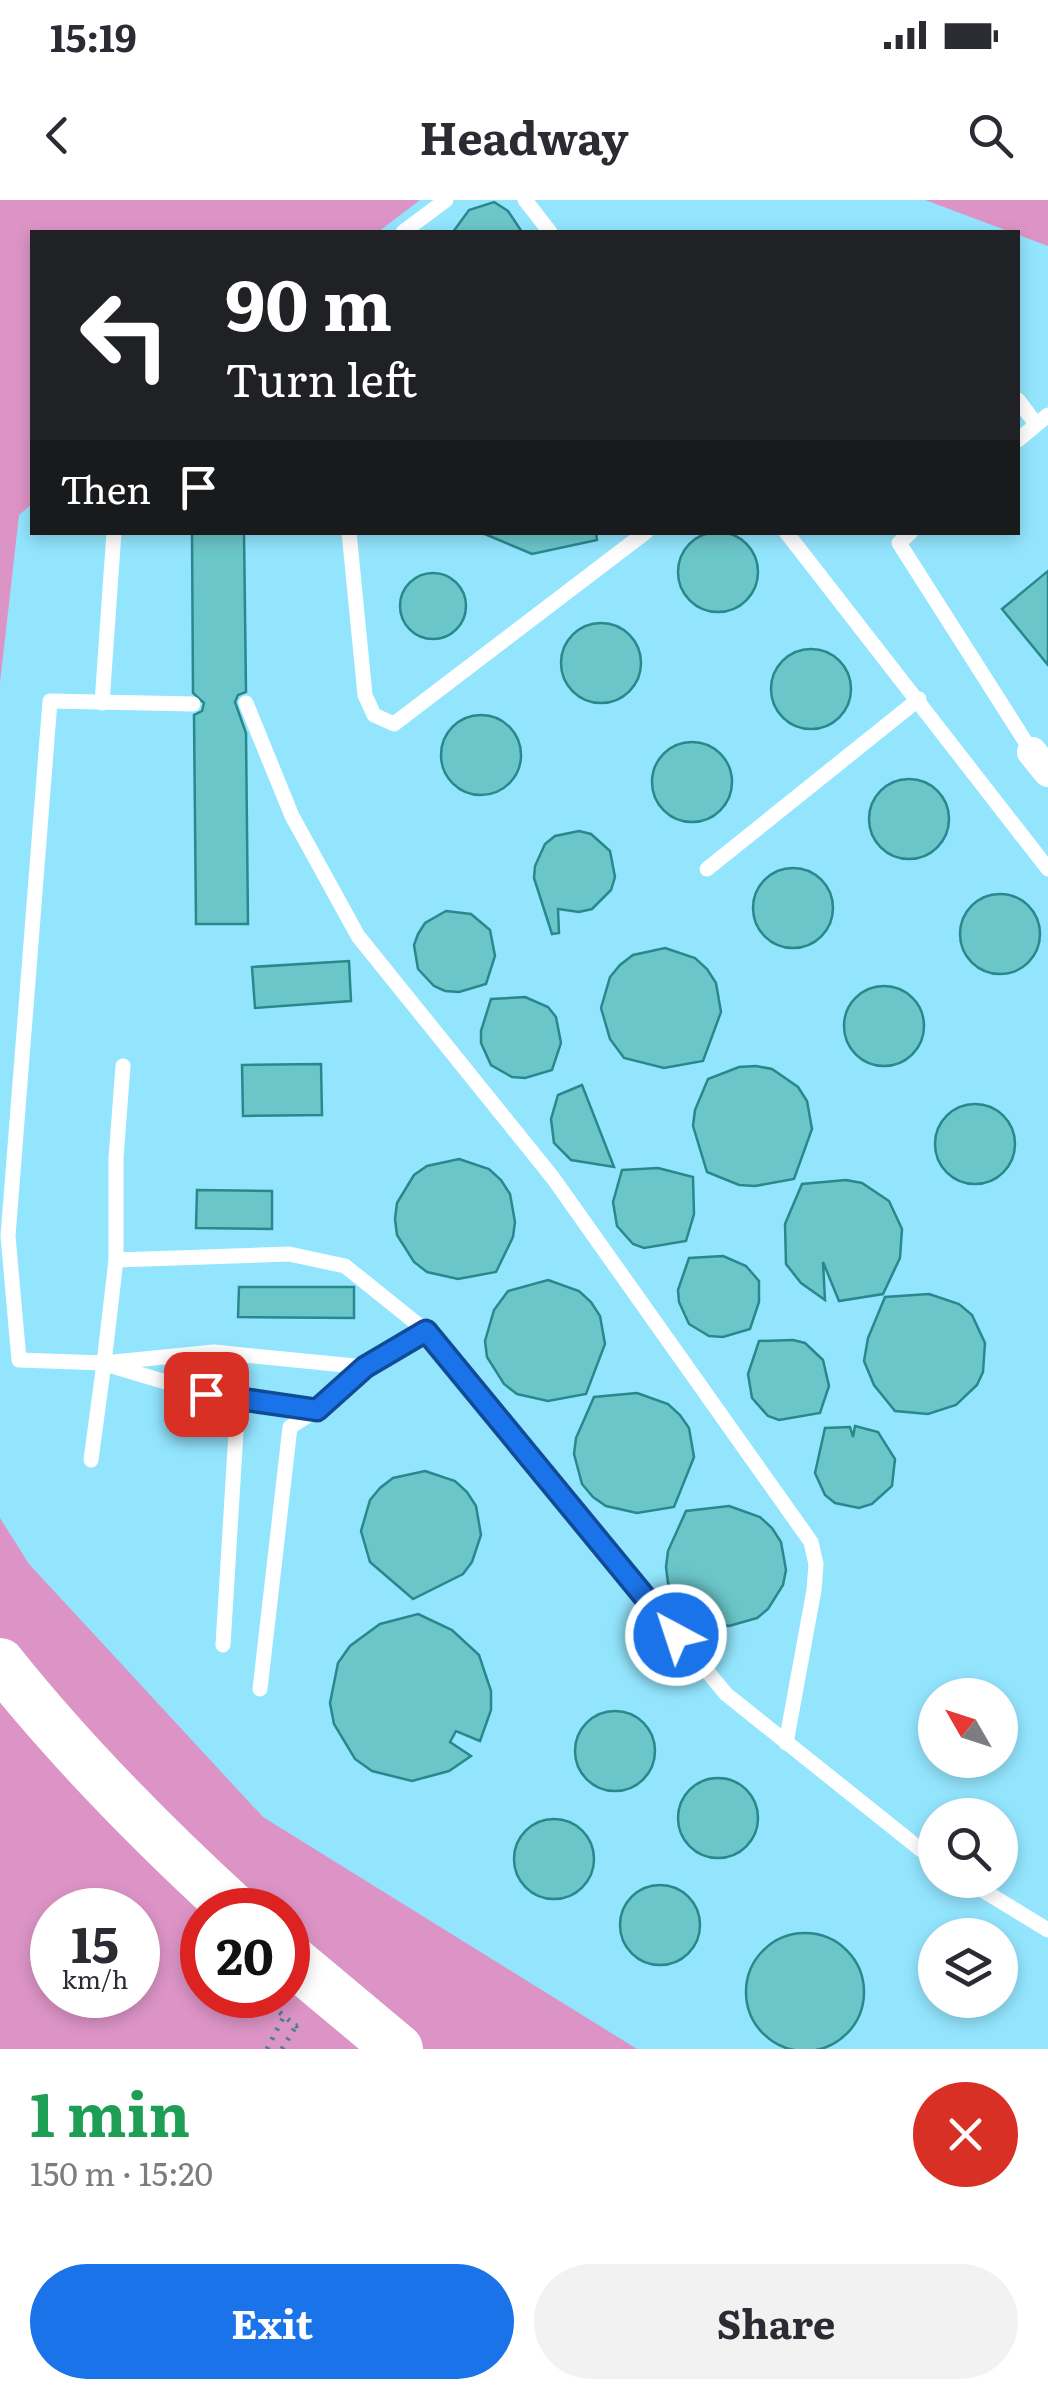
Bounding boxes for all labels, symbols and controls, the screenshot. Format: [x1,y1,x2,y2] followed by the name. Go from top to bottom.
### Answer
[50,7,137,64] text: 15:19
[420,102,628,169] text: Headway
[30,108,85,163] icon: back
[963,108,1018,163] icon: search
[225,249,392,353] text: 90 m
[60,270,190,400] icon: left
[225,344,417,411] text: Turn left
[60,459,151,516] text: Then
[171,460,226,515] icon: arrive
[164,1352,249,1437] pin
[179,1367,234,1422] icon: arrive
[624,1583,728,1687] position arrow
[918,1678,1018,1778] north arrow
[918,1678,1018,2018] map controls
[918,1798,1018,1898] button: search
[180,1888,310,2018] speed limit sign: 20
[71,1904,119,1978] text: 15
[918,1918,1018,2018] button: layers
[62,1960,128,1997] text: km/h
[30,2066,190,2155] text: 1 min
[913,2082,1018,2187] button: close
[30,2148,213,2196] text: 150 m · 15:20
[30,2264,514,2379] button: Exit
[534,2264,1018,2379] button: Share

